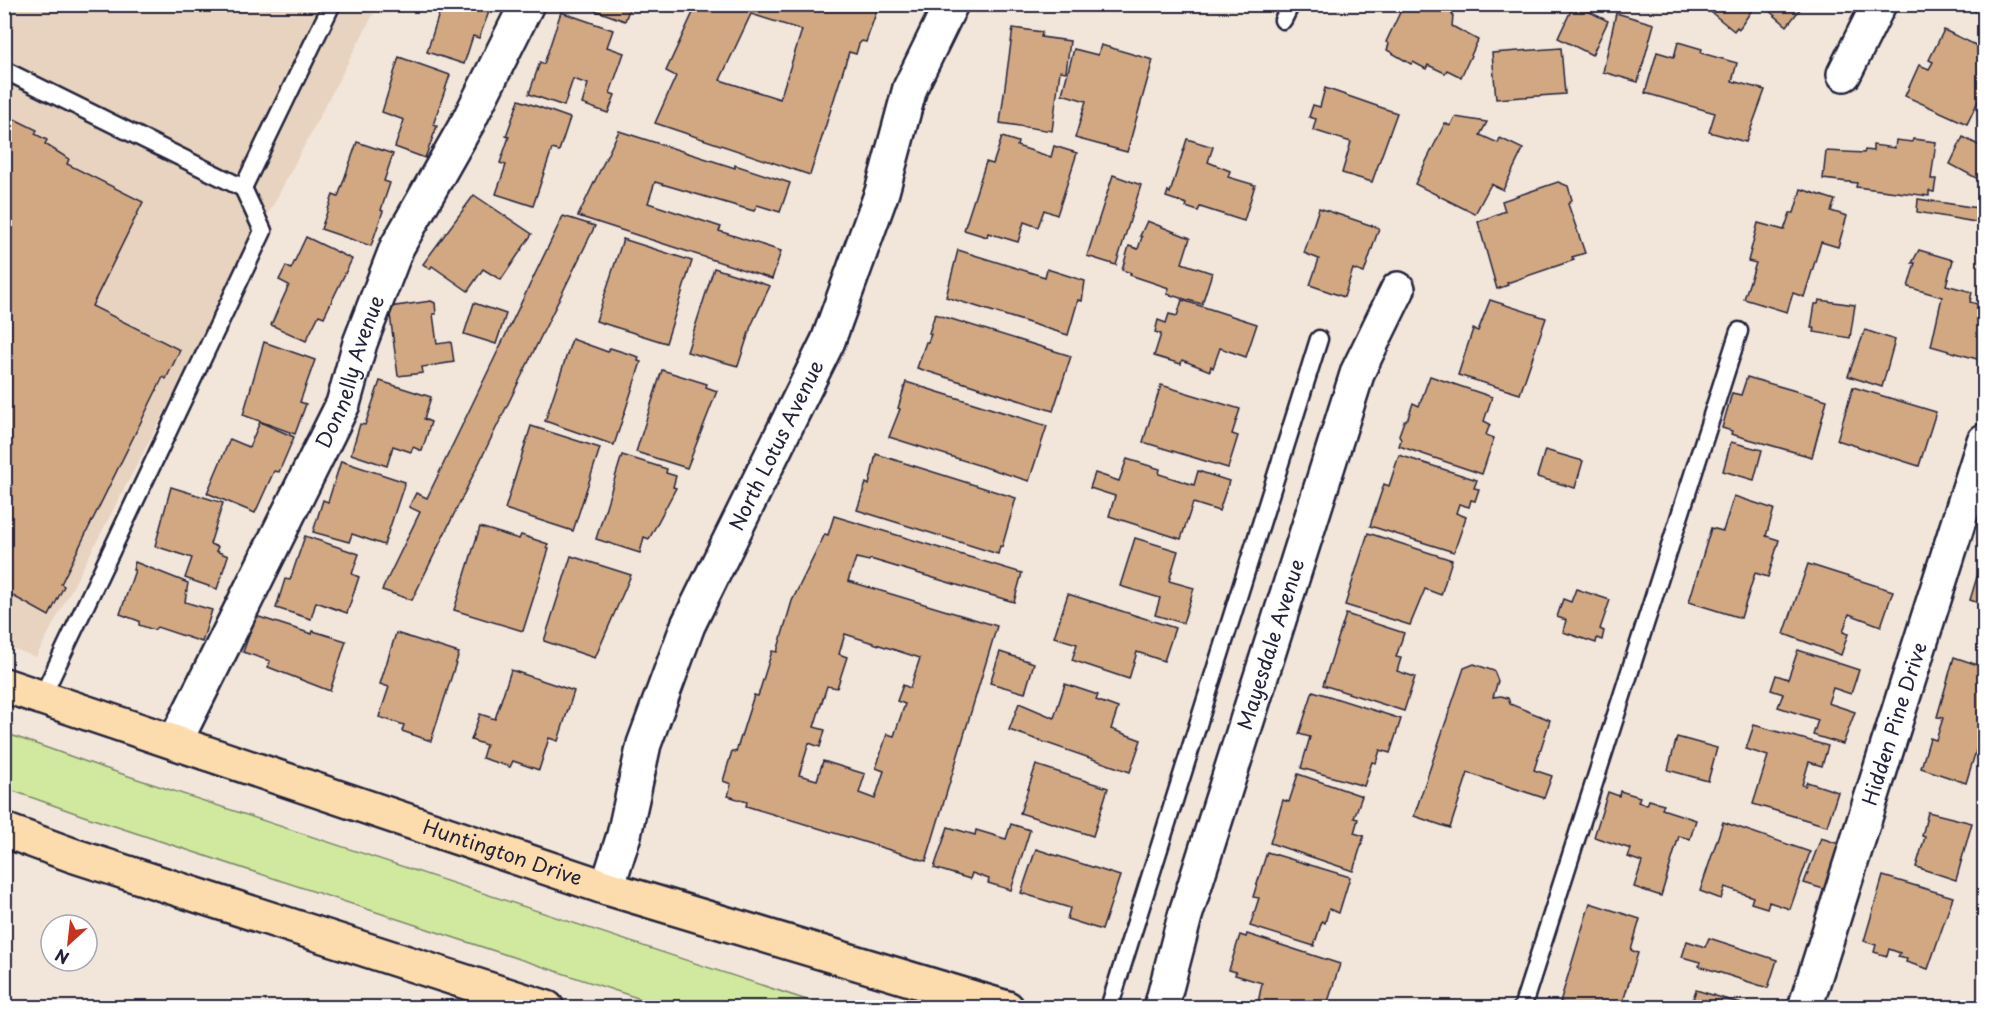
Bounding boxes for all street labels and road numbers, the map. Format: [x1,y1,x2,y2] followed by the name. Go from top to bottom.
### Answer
[307,291,391,453] street label: Donnelly Avenue
[721,354,830,535] street label: North Lotus Avenue
[1229,555,1311,733] street label: Mayesdale Avenue
[1854,638,1934,809] street label: Hidden Pine Drive
[419,811,586,893] street label: Huntington Drive

